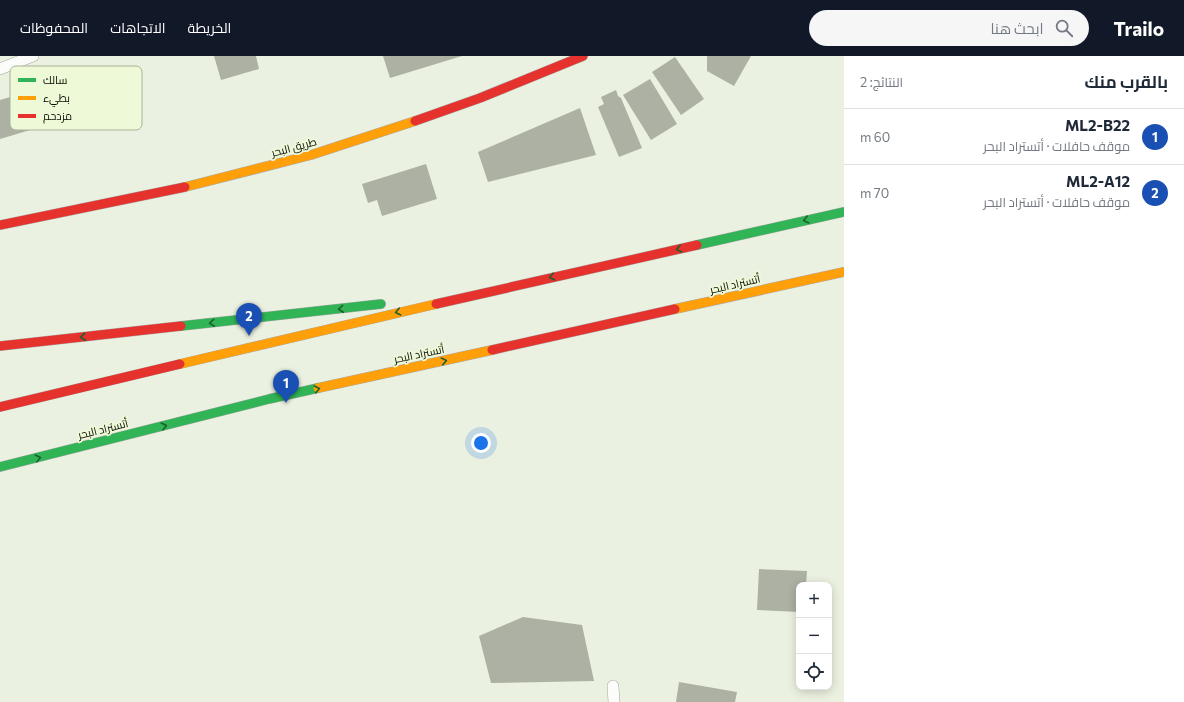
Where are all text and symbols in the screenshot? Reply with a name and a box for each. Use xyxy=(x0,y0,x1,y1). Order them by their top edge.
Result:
search box xyxy=(809,10,1089,46)
icon: search xyxy=(1053,17,1075,39)
text: Trailo xyxy=(1113,17,1164,40)
text: المحفوظات xyxy=(20,19,88,36)
text: الاتجاهات xyxy=(110,19,166,36)
text: الخريطة xyxy=(188,19,231,36)
text: ابحث هنا xyxy=(990,19,1043,37)
legend xyxy=(10,66,142,130)
text: بالقرب منك xyxy=(1085,71,1168,92)
text: سالك xyxy=(43,73,67,86)
text: النتائج: 2 xyxy=(860,74,903,90)
text: بطيء xyxy=(43,91,70,107)
text: مزدحم xyxy=(43,109,72,124)
text: ML2-B22 xyxy=(1065,116,1130,134)
text: 60 m xyxy=(860,129,890,145)
text: 1 xyxy=(1152,129,1158,145)
street label: طريق البحر xyxy=(269,134,318,160)
text: موقف حافلات · أتستراد البحر xyxy=(983,138,1130,154)
text: ML2-A12 xyxy=(1066,172,1130,190)
text: 70 m xyxy=(860,185,889,201)
text: 2 xyxy=(1151,185,1159,201)
text: موقف حافلات · أتستراد البحر xyxy=(983,194,1130,210)
one-way arrow xyxy=(803,216,809,224)
one-way arrow xyxy=(676,244,682,252)
street label: أتستراد البحر xyxy=(707,271,762,297)
one-way arrow xyxy=(549,272,555,280)
pin: 2 xyxy=(236,303,262,336)
one-way arrow xyxy=(338,304,344,313)
one-way arrow xyxy=(395,308,401,316)
one-way arrow xyxy=(209,318,215,327)
one-way arrow xyxy=(80,333,86,342)
street label: أتستراد البحر xyxy=(391,342,446,366)
one-way arrow xyxy=(441,357,448,365)
pin: 1 xyxy=(273,370,299,403)
one-way arrow xyxy=(314,385,321,393)
street label: أتستراد البحر xyxy=(75,416,130,442)
one-way arrow xyxy=(160,422,167,431)
your location xyxy=(471,433,491,453)
one-way arrow xyxy=(35,454,41,462)
map controls xyxy=(796,582,832,690)
button: + xyxy=(796,582,832,618)
button: − xyxy=(796,618,832,654)
button: locate xyxy=(796,654,832,690)

